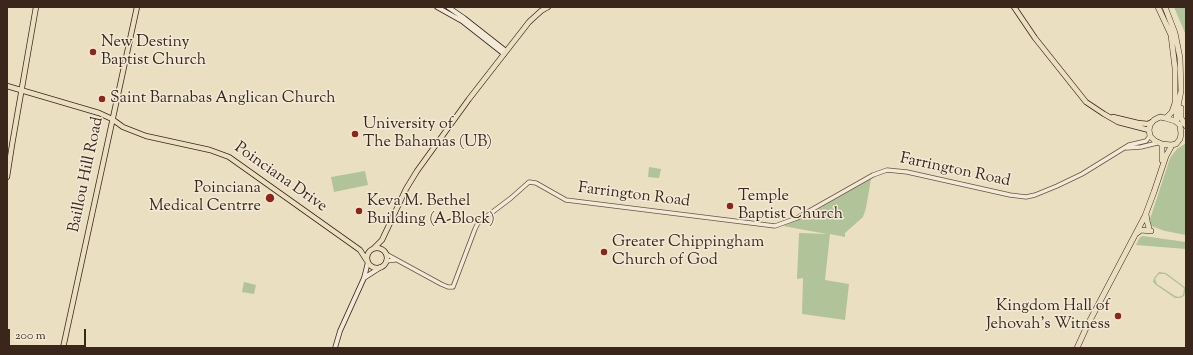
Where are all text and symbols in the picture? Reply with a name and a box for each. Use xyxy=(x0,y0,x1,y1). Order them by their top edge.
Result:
place label: New Destiny Baptist Church xyxy=(101,33,206,71)
marker: New Destiny Baptist Church xyxy=(88,47,98,57)
place label: Saint Barnabas Anglican Church xyxy=(110,89,336,109)
marker: Saint Barnabas Anglican Church xyxy=(97,94,107,104)
street label: Baillou Hill Road xyxy=(65,115,109,235)
place label: University of The Bahamas (UB) xyxy=(363,115,492,153)
marker: University of The Bahamas (UB) xyxy=(350,129,360,139)
street label: Poinciana Drive xyxy=(230,139,330,217)
street label: Farrington Road xyxy=(898,150,1012,192)
place label: Poinciana Medical Centrre xyxy=(149,179,261,217)
street label: Farrington Road xyxy=(577,180,691,212)
place label: Temple Baptist Church xyxy=(738,187,843,225)
marker: Poinciana Medical Centrre xyxy=(264,192,276,204)
place label: Keva M. Bethel Building (A-Block) xyxy=(367,192,495,230)
marker: Temple Baptist Church xyxy=(725,201,735,211)
marker: Keva M. Bethel Building (A-Block) xyxy=(354,206,364,216)
place label: Greater Chippingham Church of God xyxy=(612,233,764,271)
marker: Greater Chippingham Church of God xyxy=(599,247,609,257)
place label: Kingdom Hall of Jehovah’s Witness xyxy=(986,297,1110,335)
marker: Kingdom Hall of Jehovah’s Witness xyxy=(1113,311,1123,321)
scale bar xyxy=(10,321,88,347)
text: 200 m xyxy=(15,327,46,345)

